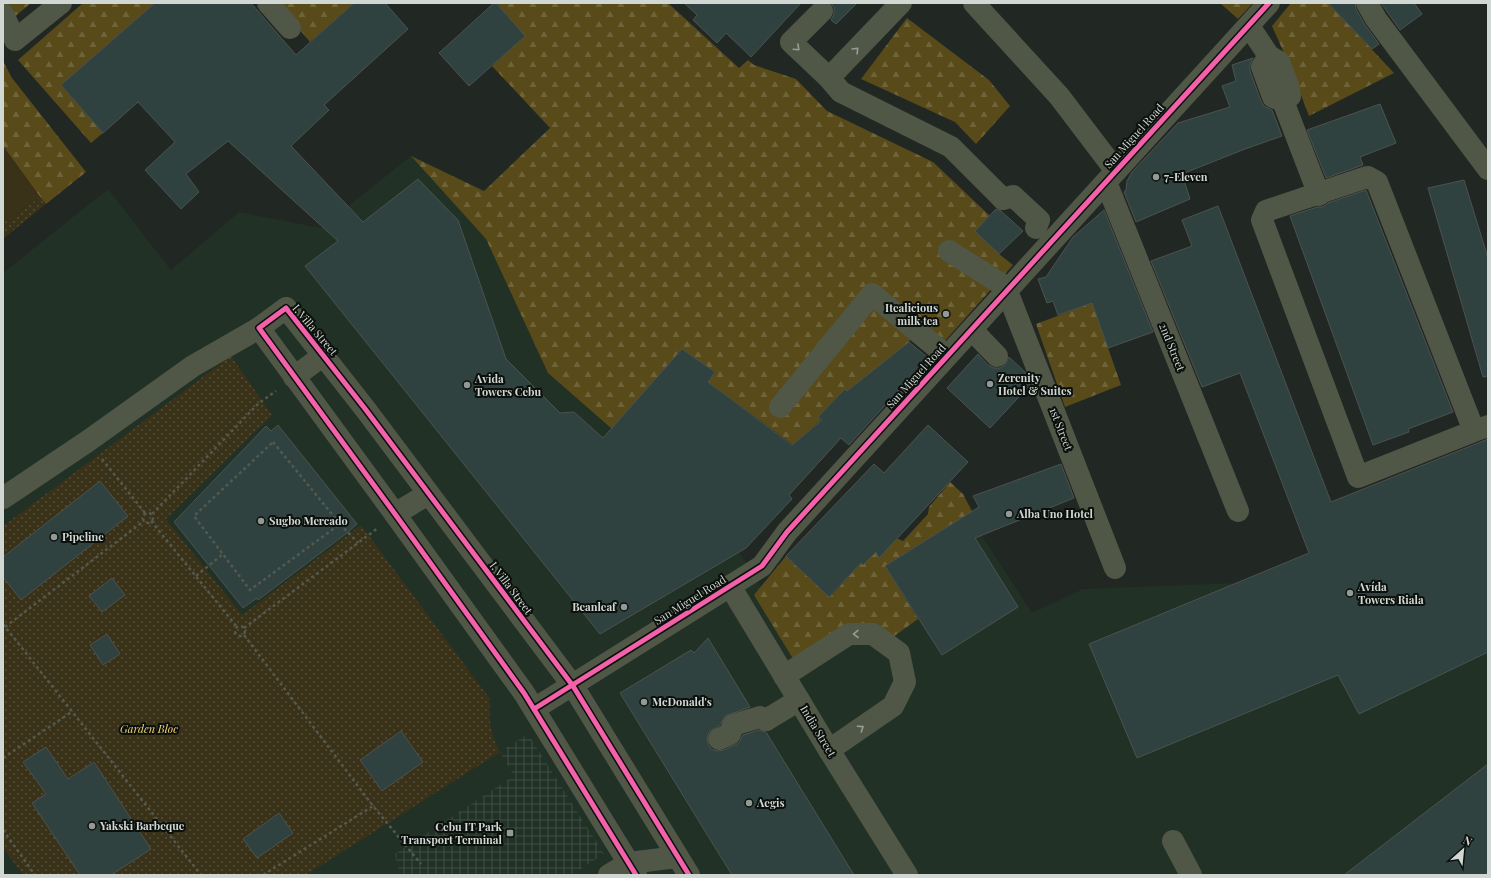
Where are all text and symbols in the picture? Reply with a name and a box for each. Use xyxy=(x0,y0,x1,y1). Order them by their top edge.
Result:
one-way arrow xyxy=(792,44,800,51)
one-way arrow xyxy=(851,47,859,55)
street label: San Miguel Road xyxy=(1101,100,1167,171)
place label: 7-Eleven xyxy=(1164,169,1208,184)
marker: 7-Eleven xyxy=(1151,172,1161,182)
place label: Itealicious milk tea xyxy=(885,300,938,328)
street label: I. Villa Street xyxy=(290,301,341,359)
marker: Itealicious milk tea xyxy=(941,309,951,319)
street label: 2nd Street xyxy=(1156,321,1189,373)
street label: San Miguel Road xyxy=(883,340,949,411)
place label: Zerenity Hotel & Suites xyxy=(998,370,1072,398)
place label: Avida Towers Cebu xyxy=(474,371,541,399)
marker: Zerenity Hotel & Suites xyxy=(985,379,995,389)
marker: Avida Towers Cebu xyxy=(462,380,472,390)
street label: 1st Street xyxy=(1046,405,1077,453)
place label: Alba Uno Hotel xyxy=(1016,506,1094,521)
marker: Alba Uno Hotel xyxy=(1004,509,1014,519)
place label: Sugbo Mercado xyxy=(269,513,348,528)
marker: Sugbo Mercado xyxy=(256,516,266,526)
place label: Pipeline xyxy=(62,529,104,544)
marker: Pipeline xyxy=(49,532,59,542)
street label: I. Villa Street xyxy=(487,558,536,617)
street label: San Miguel Road xyxy=(651,571,729,628)
place label: Avída Towers Riala xyxy=(1357,579,1424,607)
marker: Avída Towers Riala xyxy=(1345,588,1355,598)
place label: Beanleaf xyxy=(572,599,617,614)
marker: Beanleaf xyxy=(619,602,629,612)
one-way arrow xyxy=(853,630,859,638)
place label: McDonald's xyxy=(652,694,712,709)
marker: McDonald's xyxy=(639,697,649,707)
street label: India Street xyxy=(797,702,840,759)
park label: Garden Bloc xyxy=(120,721,178,736)
one-way arrow xyxy=(857,725,864,733)
place label: Aegis xyxy=(756,795,785,810)
marker: Aegis xyxy=(744,798,754,808)
place label: Yakski Barbeque xyxy=(99,818,185,833)
place label: Cebu IT Park Transport Terminal xyxy=(401,819,503,847)
marker: Yakski Barbeque xyxy=(87,821,97,831)
marker: Cebu IT Park Transport Terminal xyxy=(505,828,515,838)
north arrow xyxy=(1443,830,1483,870)
text: N xyxy=(1461,832,1475,849)

